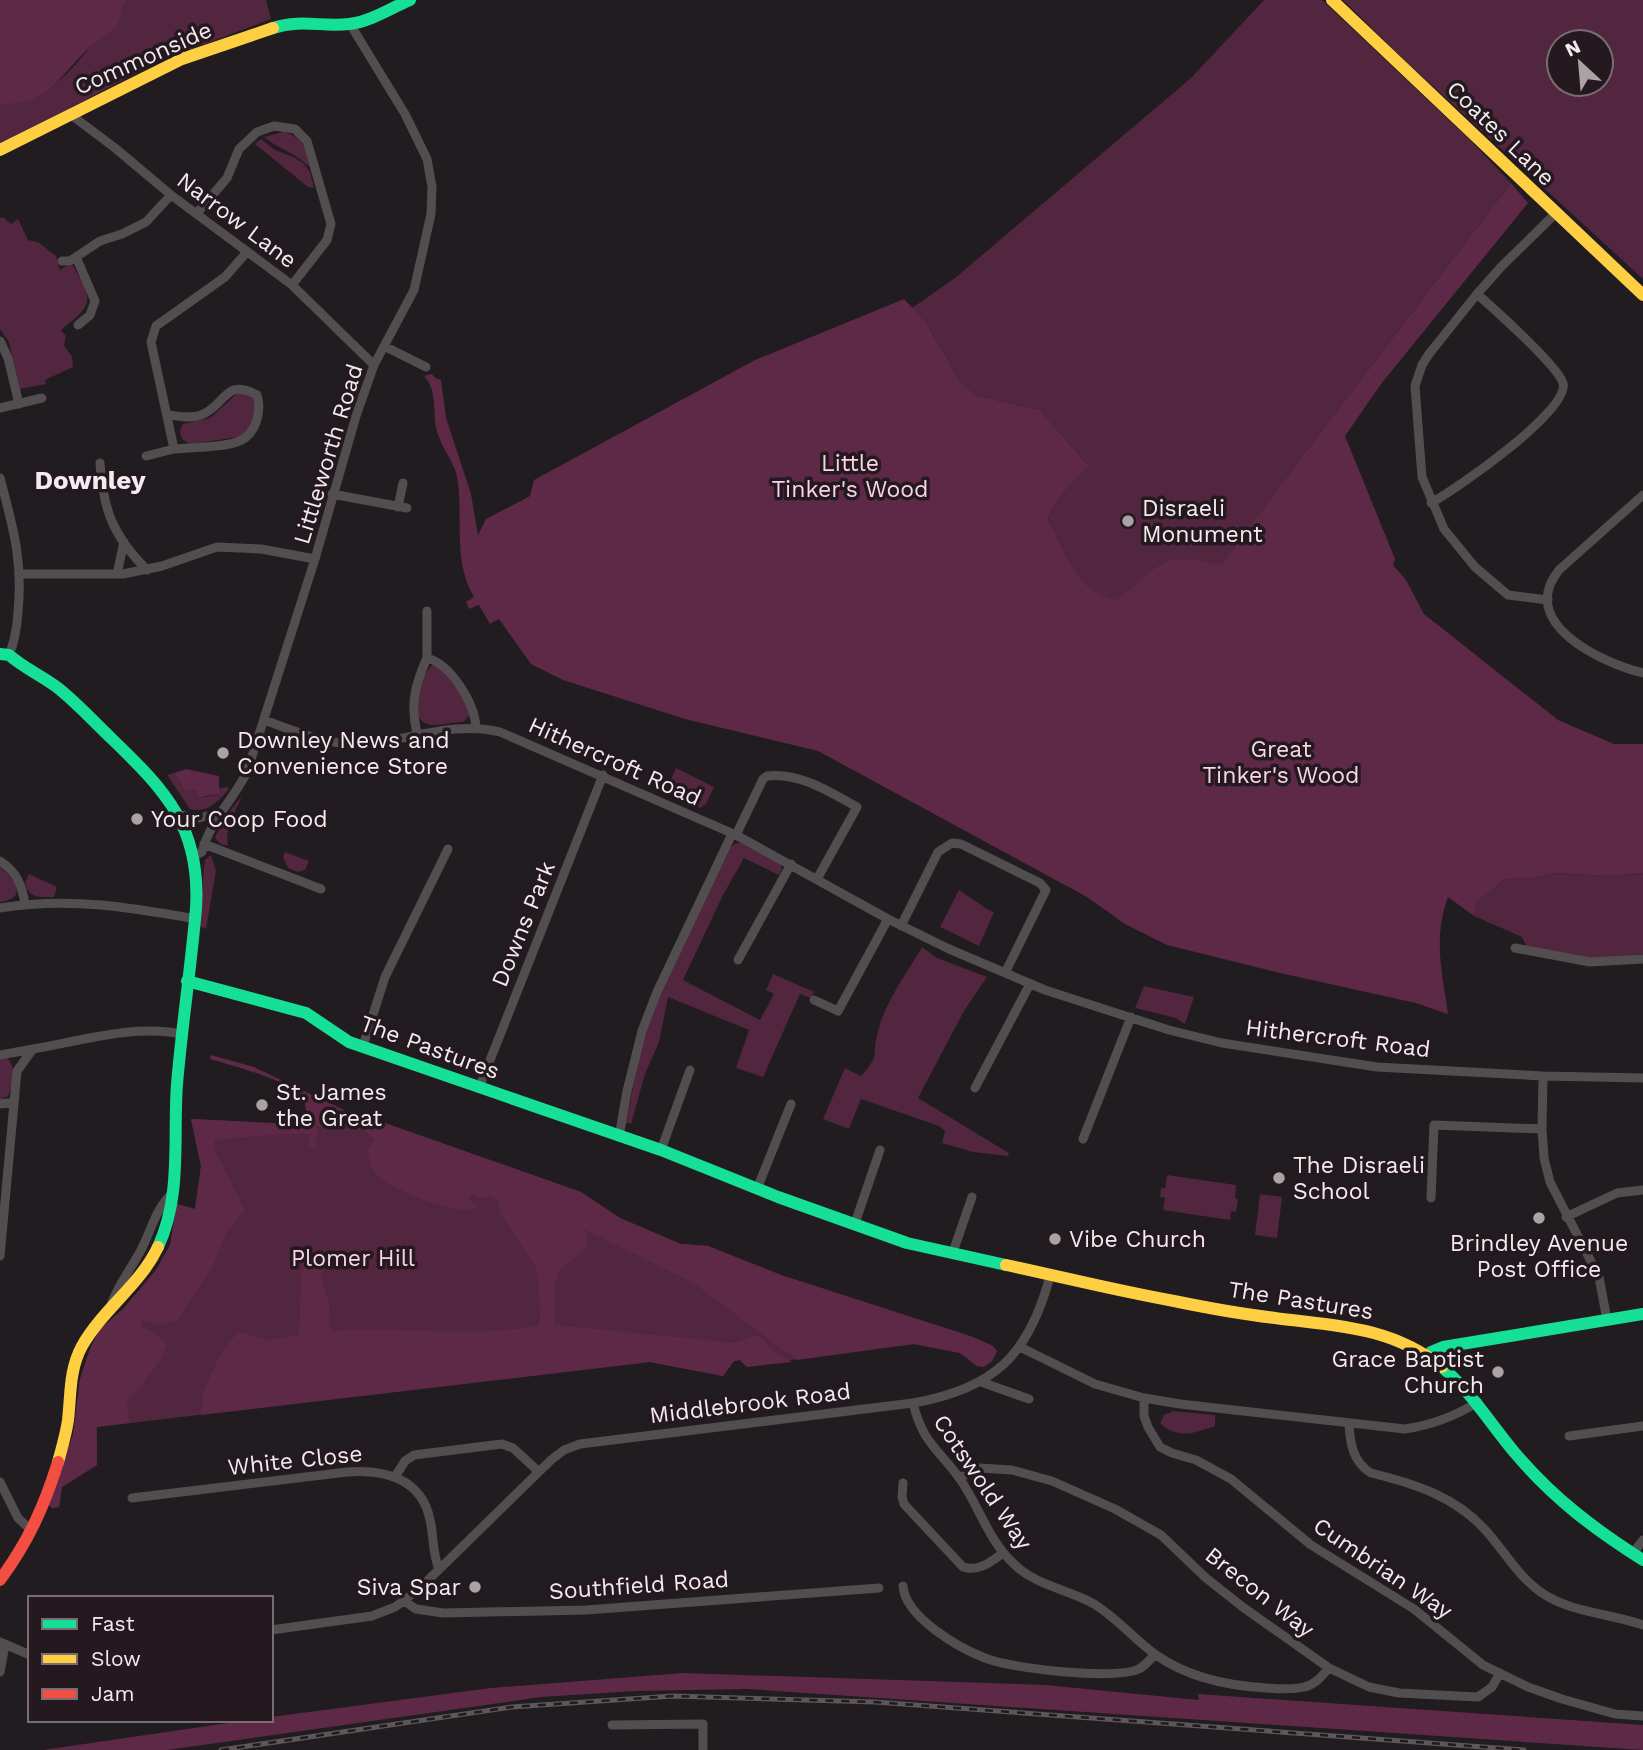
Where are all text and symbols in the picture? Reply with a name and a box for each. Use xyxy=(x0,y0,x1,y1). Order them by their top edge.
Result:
street label: Commonside xyxy=(70,16,216,101)
north arrow xyxy=(1545,28,1615,98)
text: N xyxy=(1561,35,1584,62)
street label: Coates Lane xyxy=(1441,75,1560,191)
street label: Narrow Lane xyxy=(172,167,302,274)
street label: Littleworth Road xyxy=(288,361,369,547)
park label: Little Tinker's Wood xyxy=(772,450,929,503)
district label: Downley xyxy=(34,465,146,495)
place label: Disraeli Monument xyxy=(1142,495,1263,548)
marker: Disraeli Monument xyxy=(1120,513,1136,529)
street label: Hithercroft Road xyxy=(524,711,705,812)
place label: Downley News and Convenience Store xyxy=(237,727,450,780)
park label: Great Tinker's Wood xyxy=(1203,736,1360,789)
marker: Downley News and Convenience Store xyxy=(215,745,231,761)
place label: Your Coop Food xyxy=(151,806,328,833)
marker: Your Coop Food xyxy=(129,811,145,827)
street label: Downs Park xyxy=(486,858,561,991)
street label: The Pastures xyxy=(357,1010,503,1085)
street label: Hithercroft Road xyxy=(1244,1014,1432,1063)
place label: St. James the Great xyxy=(276,1079,387,1132)
marker: St. James the Great xyxy=(254,1097,270,1113)
place label: The Disraeli School xyxy=(1293,1152,1425,1205)
marker: The Disraeli School xyxy=(1271,1170,1287,1186)
marker: Brindley Avenue Post Office xyxy=(1531,1210,1547,1226)
place label: Vibe Church xyxy=(1069,1226,1206,1253)
place label: Brindley Avenue Post Office xyxy=(1450,1230,1628,1283)
marker: Vibe Church xyxy=(1047,1231,1063,1247)
park label: Plomer Hill xyxy=(291,1245,415,1272)
street label: The Pastures xyxy=(1227,1276,1375,1325)
place label: Grace Baptist Church xyxy=(1332,1346,1484,1399)
marker: Grace Baptist Church xyxy=(1490,1364,1506,1380)
street label: Middlebrook Road xyxy=(648,1378,852,1429)
street label: Cotswold Way xyxy=(927,1410,1038,1555)
street label: White Close xyxy=(226,1440,364,1481)
street label: Cumbrian Way xyxy=(1308,1512,1457,1625)
street label: Brecon Way xyxy=(1200,1541,1320,1643)
street label: Southfield Road xyxy=(548,1566,730,1605)
place label: Siva Spar xyxy=(357,1574,461,1601)
marker: Siva Spar xyxy=(467,1579,483,1595)
legend xyxy=(28,1596,273,1722)
text: Fast xyxy=(91,1611,135,1636)
text: Slow xyxy=(91,1646,141,1671)
text: Jam xyxy=(91,1681,134,1706)

